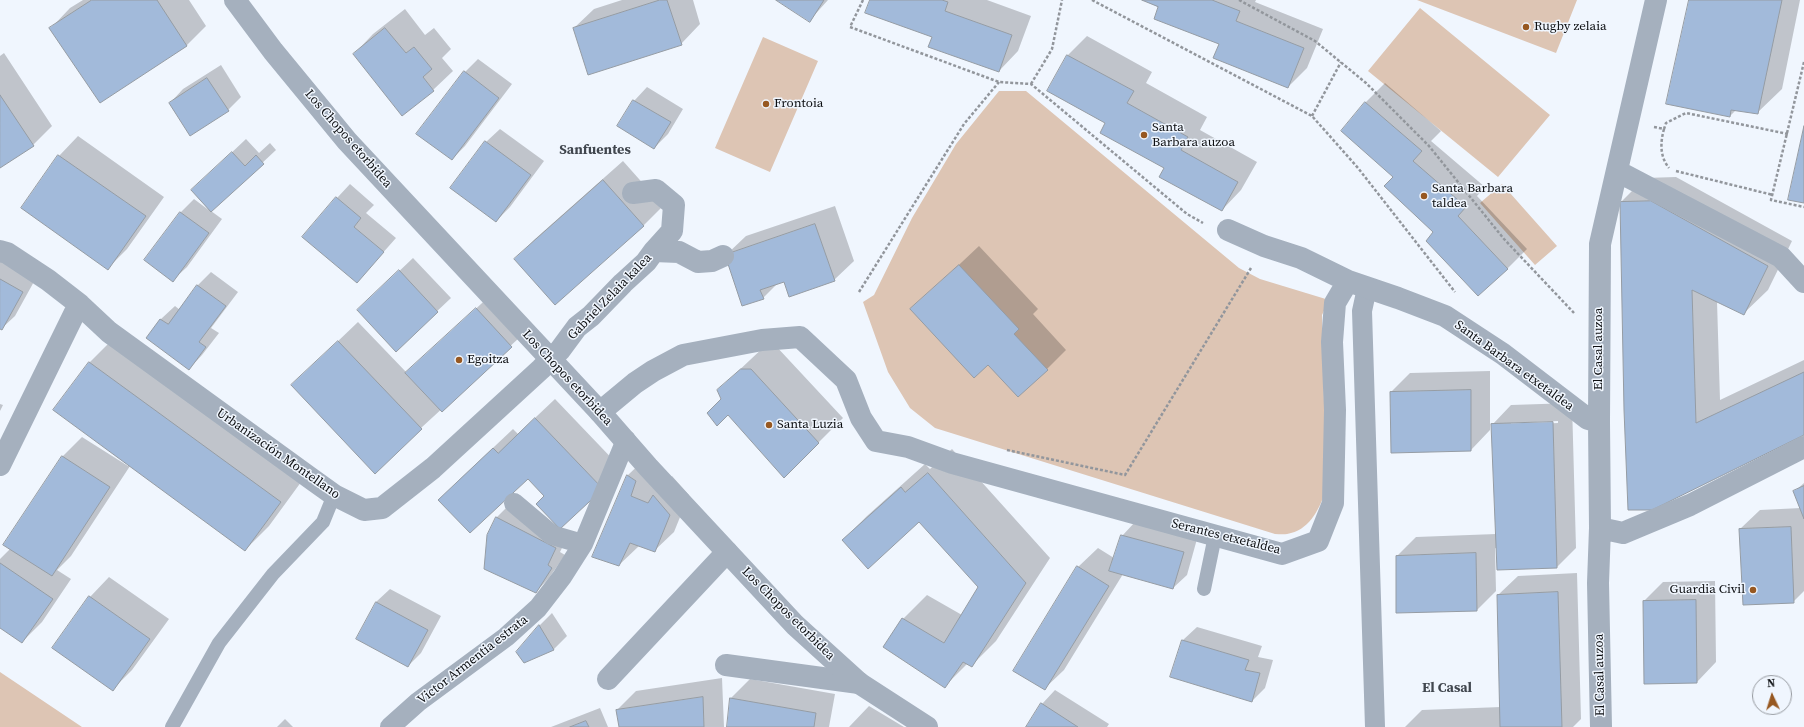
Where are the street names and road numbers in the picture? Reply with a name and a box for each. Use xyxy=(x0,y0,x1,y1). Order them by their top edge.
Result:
street label: Los Chopos etorbidea xyxy=(301,87,395,191)
street label: Gabriel Zelaia kalea xyxy=(565,251,655,343)
street label: El Casal auzoa xyxy=(1591,308,1607,390)
street label: Santa Barbara etxetaldea xyxy=(1451,318,1577,414)
street label: Los Chopos etorbidea xyxy=(519,327,615,429)
street label: Urbanización Montellano xyxy=(213,405,343,503)
street label: Serantes etxetaldea xyxy=(1170,516,1282,558)
street label: Los Chopos etorbidea xyxy=(738,564,838,664)
street label: Victor Armentia estrata xyxy=(415,612,531,708)
street label: El Casal auzoa xyxy=(1591,634,1609,716)

